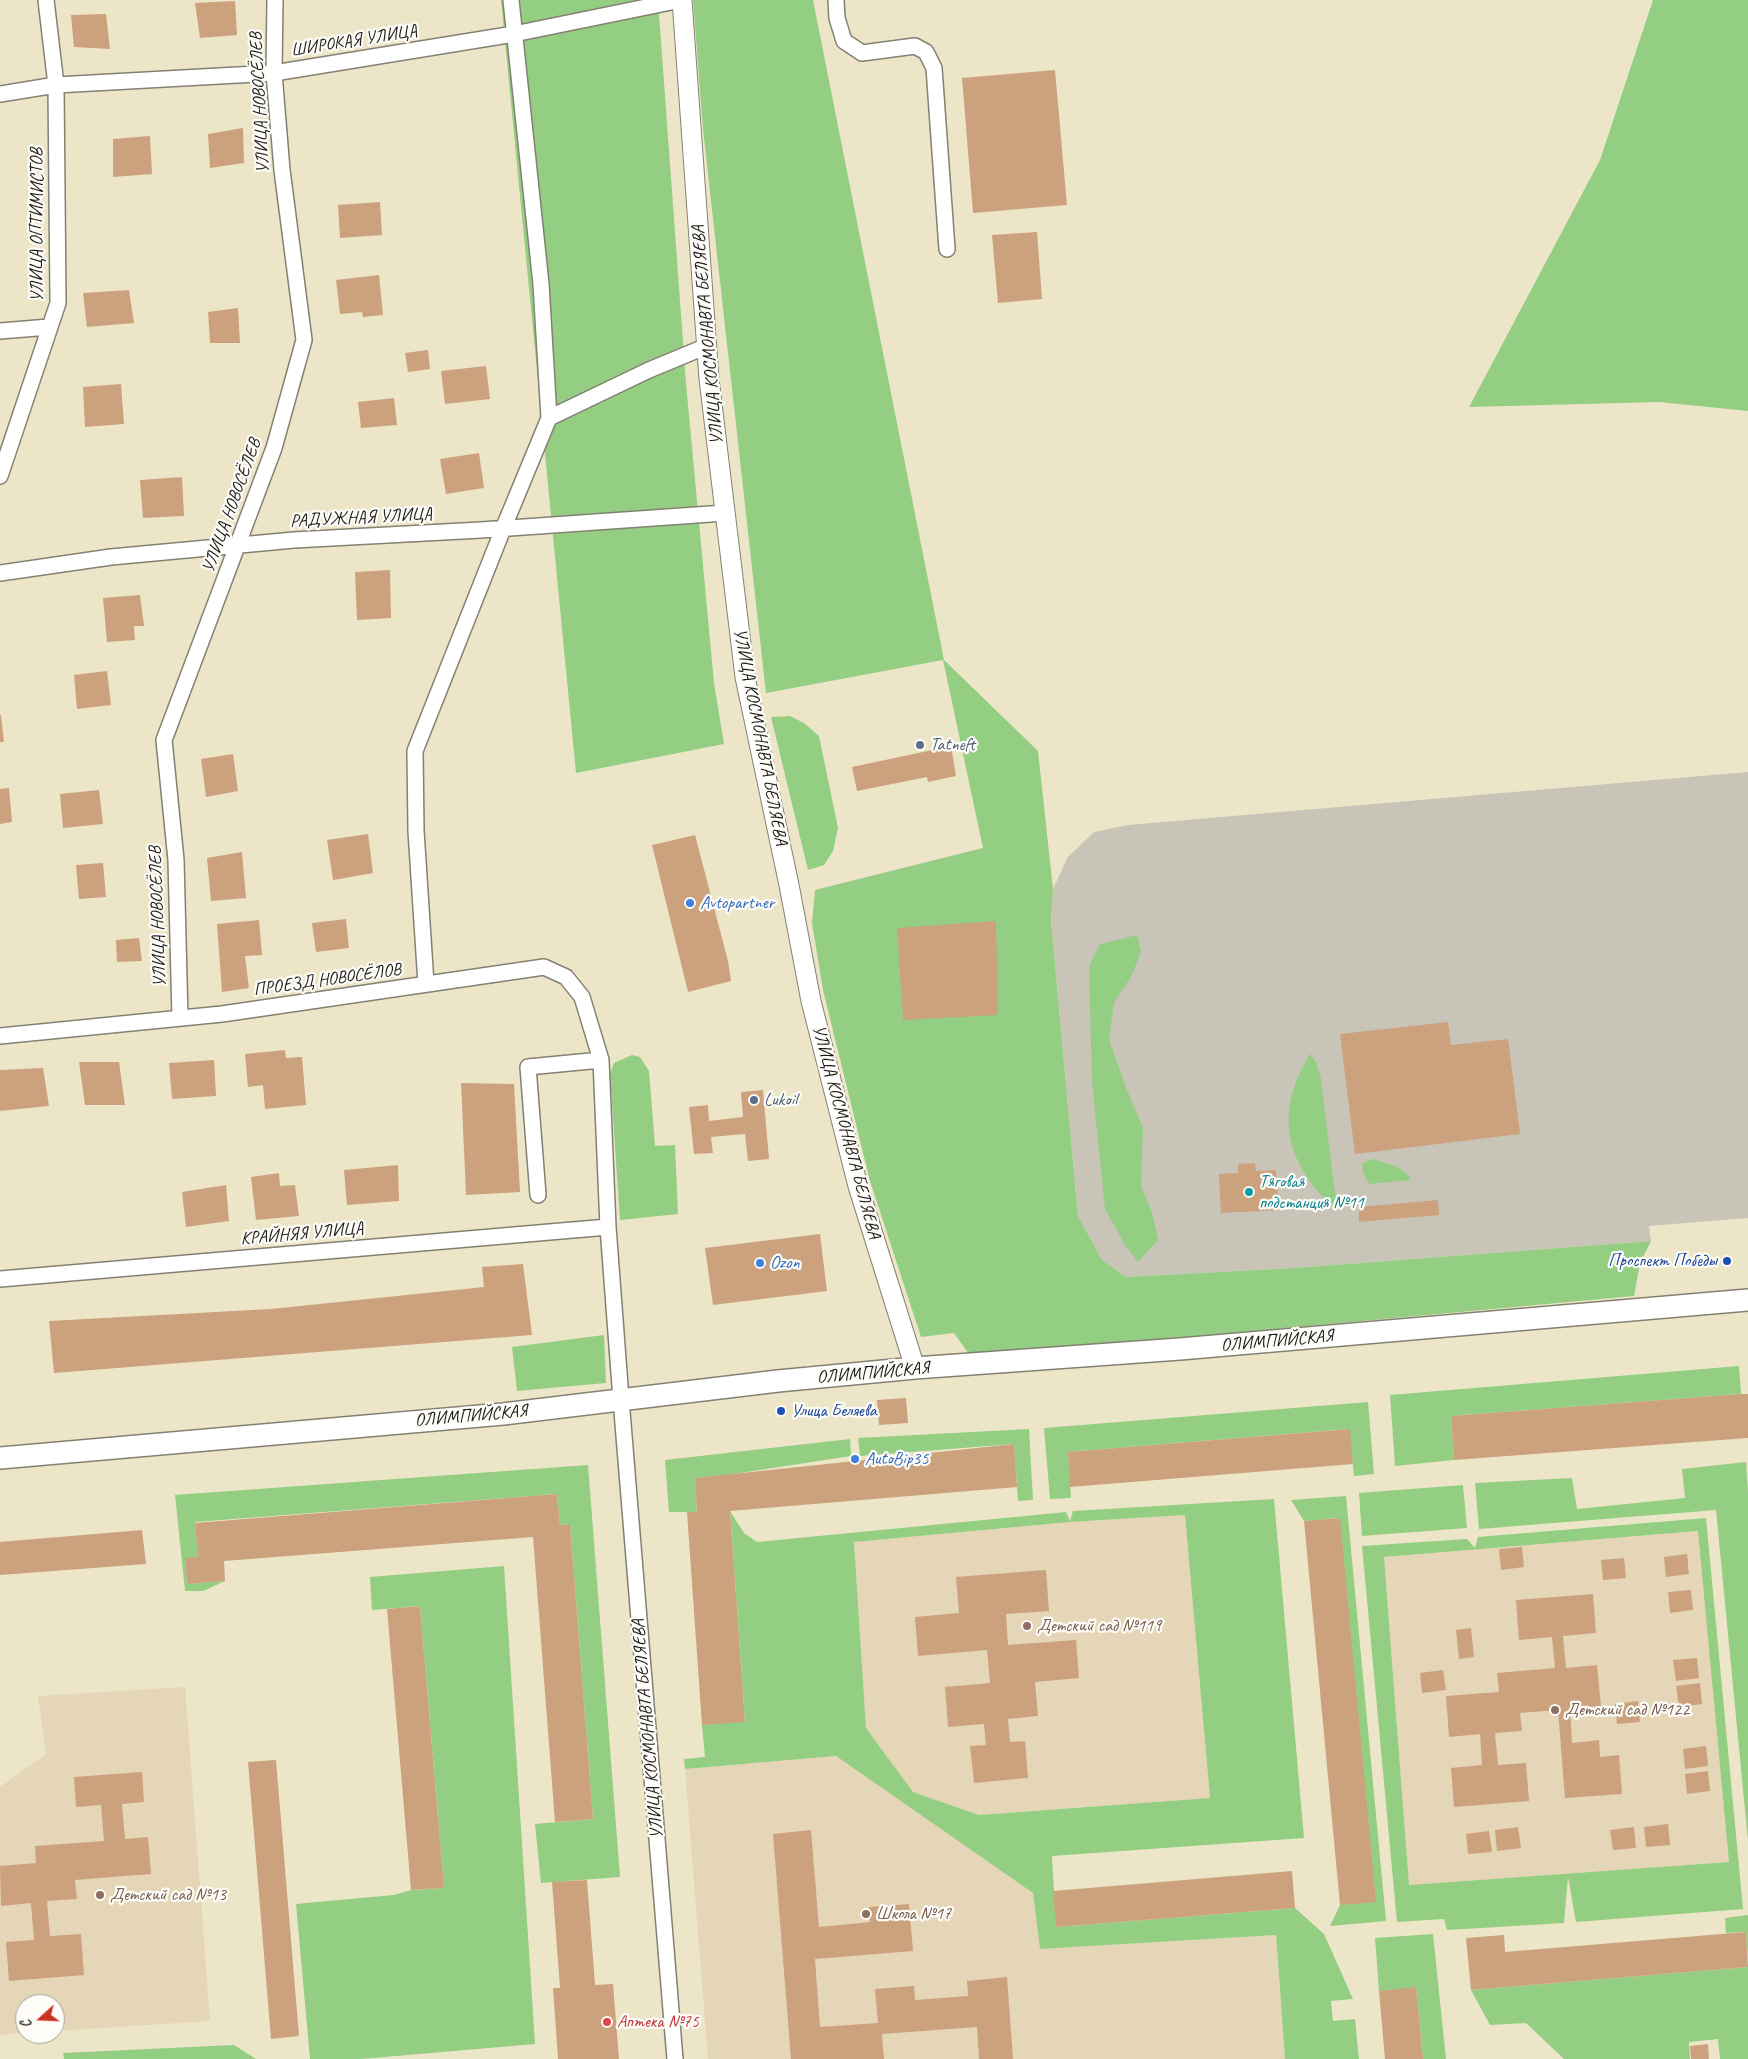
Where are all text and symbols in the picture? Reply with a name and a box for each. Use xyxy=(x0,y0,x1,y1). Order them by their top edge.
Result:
street label: ШИРОКАЯ УЛИЦА xyxy=(289,20,419,62)
street label: УЛИЦА НОВОСЁЛЕВ xyxy=(246,32,274,174)
street label: УЛИЦА ОПТИМИСТОВ xyxy=(26,148,48,302)
street label: УЛИЦА КОСМОНАВТА БЕЛЯЕВА xyxy=(688,224,728,446)
street label: УЛИЦА НОВОСЁЛЕВ xyxy=(198,436,266,576)
street label: РАДУЖНАЯ УЛИЦА xyxy=(289,503,433,533)
street label: УЛИЦА КОСМОНАВТА БЕЛЯЕВА xyxy=(728,627,792,847)
place label: Tatneft xyxy=(930,734,975,756)
marker: Tatneft xyxy=(914,739,926,751)
street label: УЛИЦА НОВОСЁЛЕВ xyxy=(145,846,171,988)
place label: Avtopartner xyxy=(700,892,774,914)
marker: Avtopartner xyxy=(684,897,696,909)
street label: ПРОЕЗД НОВОСЁЛОВ xyxy=(252,959,402,1001)
street label: УЛИЦА КОСМОНАВТА БЕЛЯЕВА xyxy=(807,1023,885,1241)
place label: Lukoil xyxy=(764,1089,797,1111)
marker: Lukoil xyxy=(748,1094,760,1106)
place label: Тяговая подстанция №11 xyxy=(1259,1171,1364,1214)
marker: Тяговая подстанция №11 xyxy=(1243,1186,1255,1198)
street label: КРАЙНЯЯ УЛИЦА xyxy=(240,1218,364,1250)
place label: Проспект Победы xyxy=(1608,1250,1717,1272)
place label: Ozon xyxy=(770,1252,800,1274)
marker: Проспект Победы xyxy=(1721,1255,1733,1267)
marker: Ozon xyxy=(754,1257,766,1269)
street label: ОЛИМПИЙСКАЯ xyxy=(1220,1325,1334,1357)
street label: ОЛИМПИЙСКАЯ xyxy=(816,1357,930,1389)
street label: ОЛИМПИЙСКАЯ xyxy=(414,1400,528,1432)
place label: Улица Беляева xyxy=(791,1400,877,1422)
marker: Улица Беляева xyxy=(775,1405,787,1417)
place label: AutoBip35 xyxy=(865,1448,929,1470)
marker: AutoBip35 xyxy=(849,1453,861,1465)
place label: Детский сад №119 xyxy=(1037,1615,1161,1637)
street label: УЛИЦА КОСМОНАВТА БЕЛЯЕВА xyxy=(628,1618,668,1840)
marker: Детский сад №119 xyxy=(1021,1620,1033,1632)
place label: Детский сад №122 xyxy=(1565,1699,1689,1721)
marker: Детский сад №122 xyxy=(1549,1704,1561,1716)
place label: Детский сад №13 xyxy=(110,1884,226,1906)
marker: Детский сад №13 xyxy=(94,1889,106,1901)
place label: Школа №17 xyxy=(876,1903,951,1925)
marker: Школа №17 xyxy=(860,1908,872,1920)
north arrow xyxy=(15,1994,65,2044)
place label: Аптека №75 xyxy=(617,2011,699,2033)
marker: Аптека №75 xyxy=(601,2016,613,2028)
text: С xyxy=(17,2018,36,2030)

